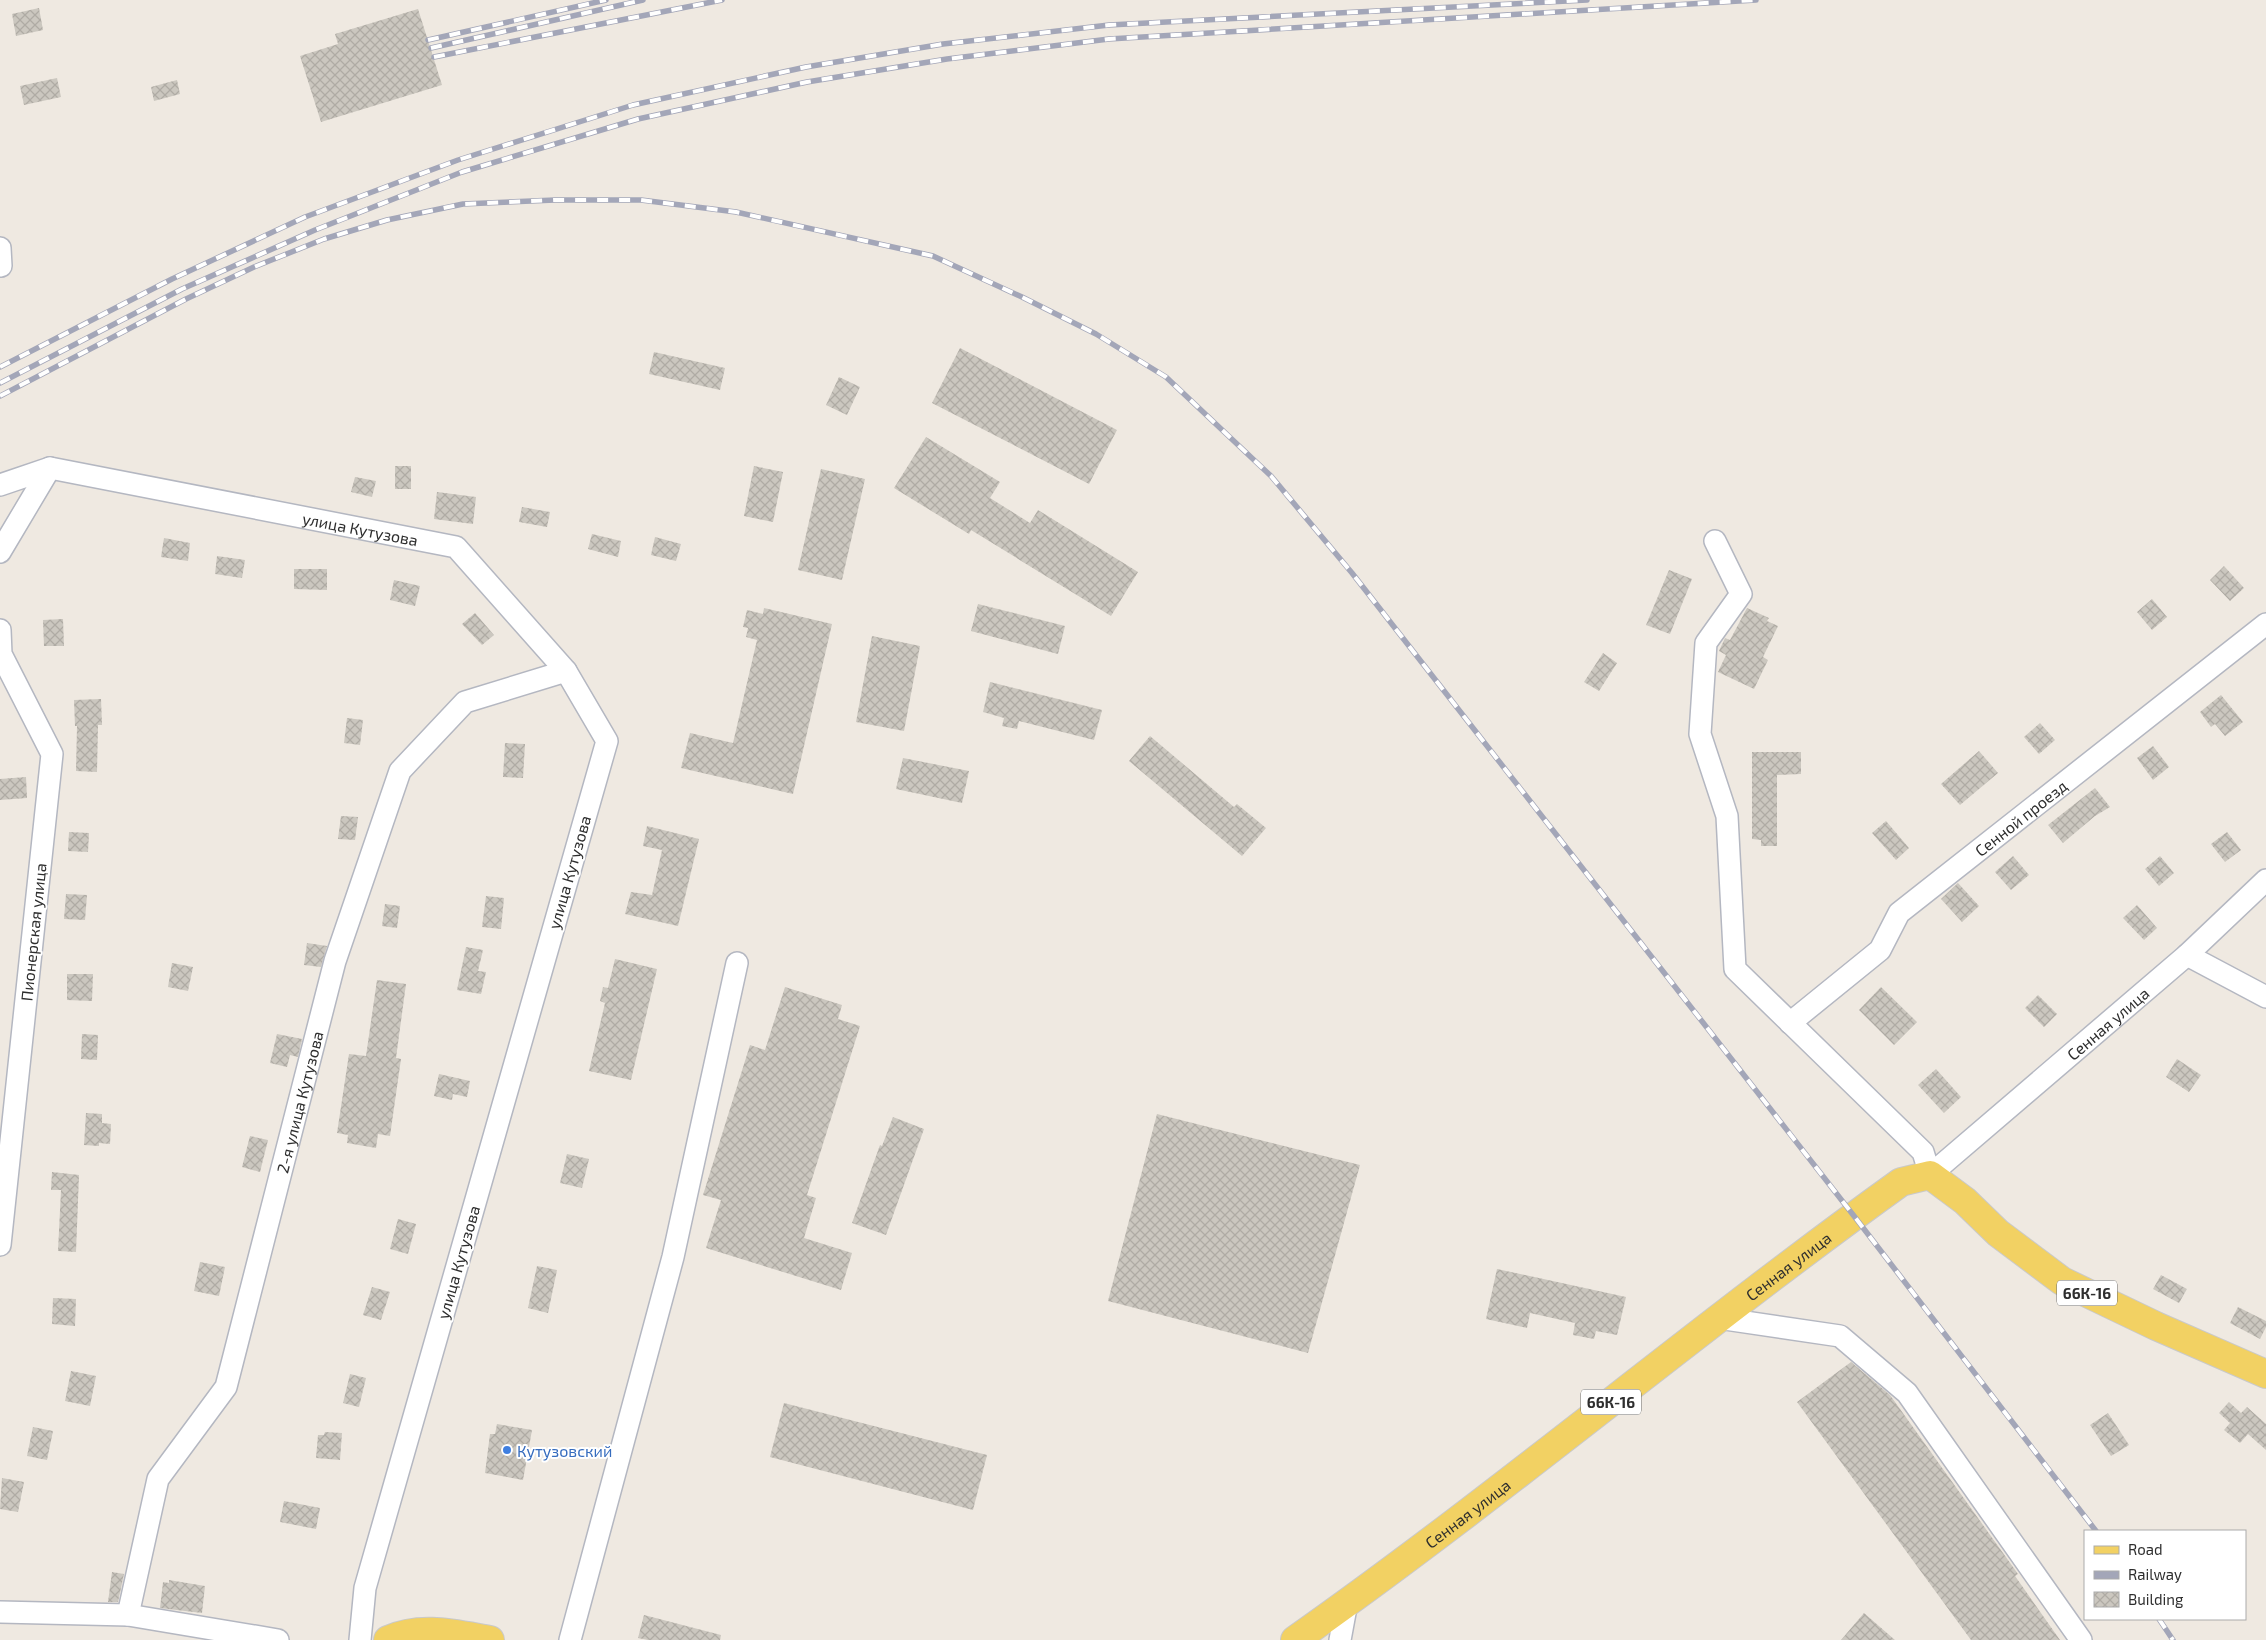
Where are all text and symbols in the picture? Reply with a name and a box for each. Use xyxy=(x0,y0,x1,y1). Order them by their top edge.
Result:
street label: улица Кутузова xyxy=(301,508,420,549)
street label: Сенной проезд xyxy=(1971,775,2070,860)
street label: улица Кутузова xyxy=(544,813,595,931)
street label: Пионерская улица xyxy=(16,862,51,1002)
street label: Сенная улица xyxy=(2062,983,2152,1064)
street label: 2-я улица Кутузова xyxy=(272,1029,326,1175)
street label: улица Кутузова xyxy=(433,1203,484,1321)
street label: Сенная улица xyxy=(1741,1227,1834,1304)
road number: 66К-16 xyxy=(2057,1280,2117,1306)
road number: 66К-16 xyxy=(1581,1390,1641,1414)
place label: Кутузовский xyxy=(517,1441,612,1461)
marker: Кутузовский xyxy=(501,1444,513,1456)
street label: Сенная улица xyxy=(1421,1474,1514,1551)
legend xyxy=(2084,1530,2246,1620)
text: Road xyxy=(2128,1540,2163,1558)
text: Railway xyxy=(2128,1565,2182,1583)
text: Building xyxy=(2128,1590,2184,1608)

